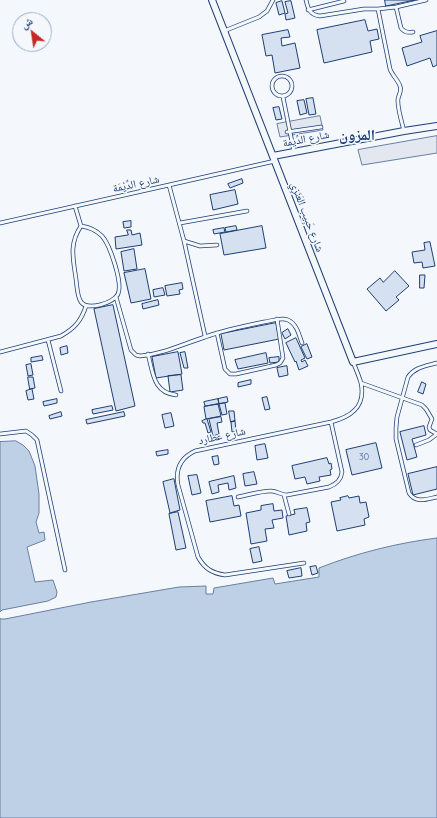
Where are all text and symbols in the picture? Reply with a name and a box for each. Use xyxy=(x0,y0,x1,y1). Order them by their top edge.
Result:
north arrow xyxy=(12,12,52,52)
text: ش xyxy=(18,13,35,31)
district label: المزون xyxy=(339,126,375,144)
street label: شارع الدِّيمة xyxy=(281,128,331,150)
street label: شارع الدِّيْمَة xyxy=(111,173,161,195)
street label: شارع حَبِيب العَنَزِي xyxy=(288,180,326,254)
street label: شارع عطارد xyxy=(197,425,247,447)
house number: 30 xyxy=(359,452,369,462)

